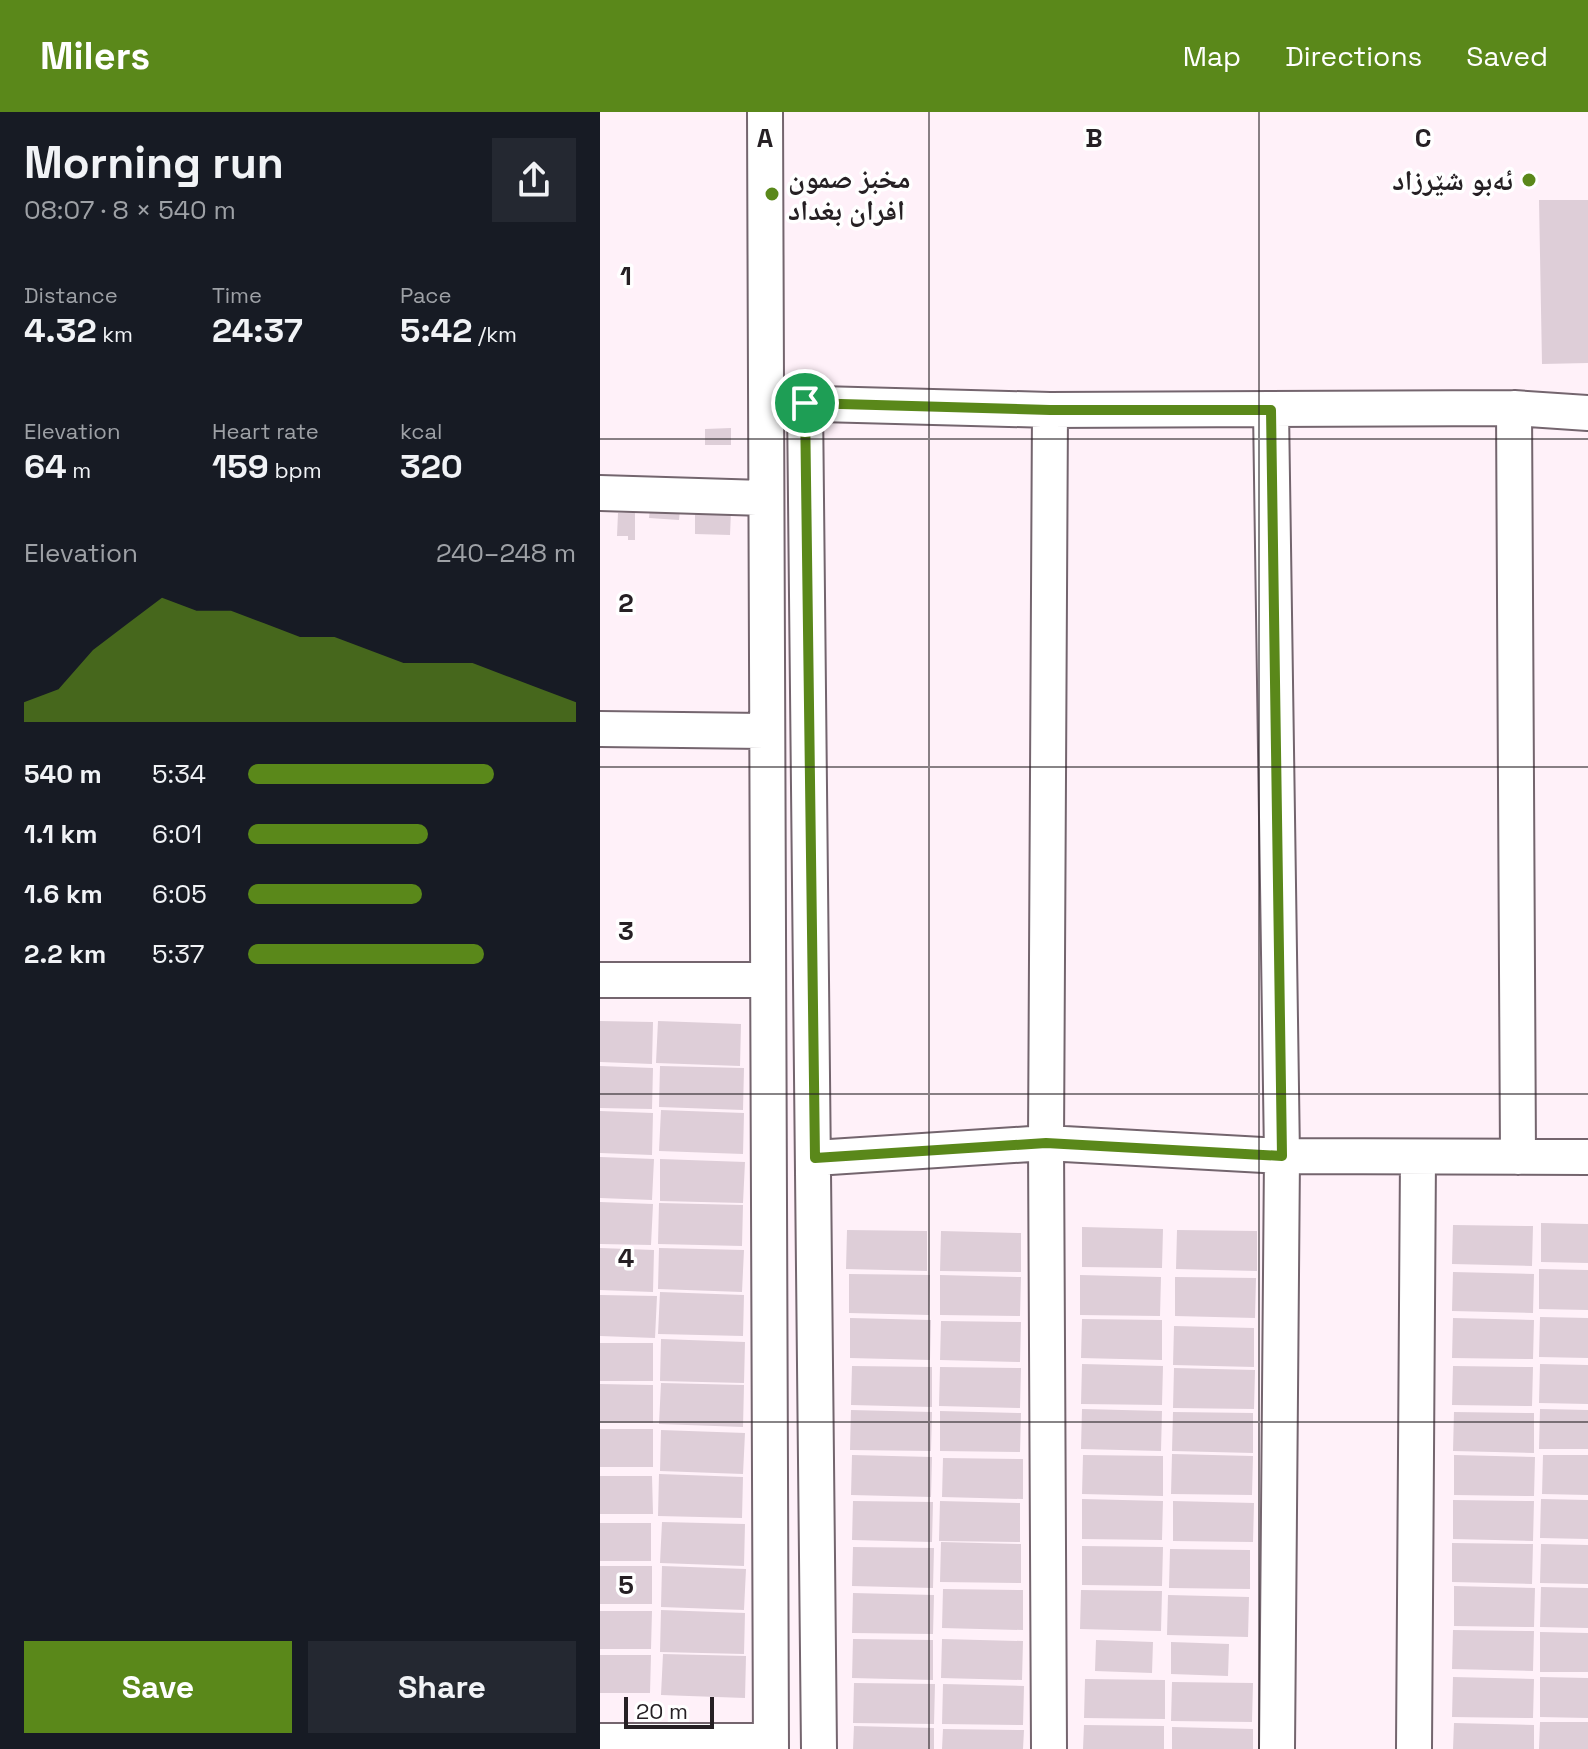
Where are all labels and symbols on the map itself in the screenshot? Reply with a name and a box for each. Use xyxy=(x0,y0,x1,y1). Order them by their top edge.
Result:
text: A xyxy=(757,121,774,155)
text: B xyxy=(1085,121,1103,155)
text: C xyxy=(1415,121,1431,155)
place label: مخبز صمون افران بغداد xyxy=(788,160,910,228)
place label: ئەبو شێرزاد xyxy=(1392,162,1513,198)
marker: ئەبو شێرزاد xyxy=(1520,171,1538,189)
marker: مخبز صمون افران بغداد xyxy=(763,185,781,203)
text: 1 xyxy=(620,259,632,293)
pin xyxy=(771,369,839,437)
text: 2 xyxy=(618,586,634,620)
text: 3 xyxy=(618,914,634,948)
text: 4 xyxy=(618,1241,634,1275)
text: 5 xyxy=(618,1568,634,1602)
scale bar xyxy=(624,1693,714,1729)

